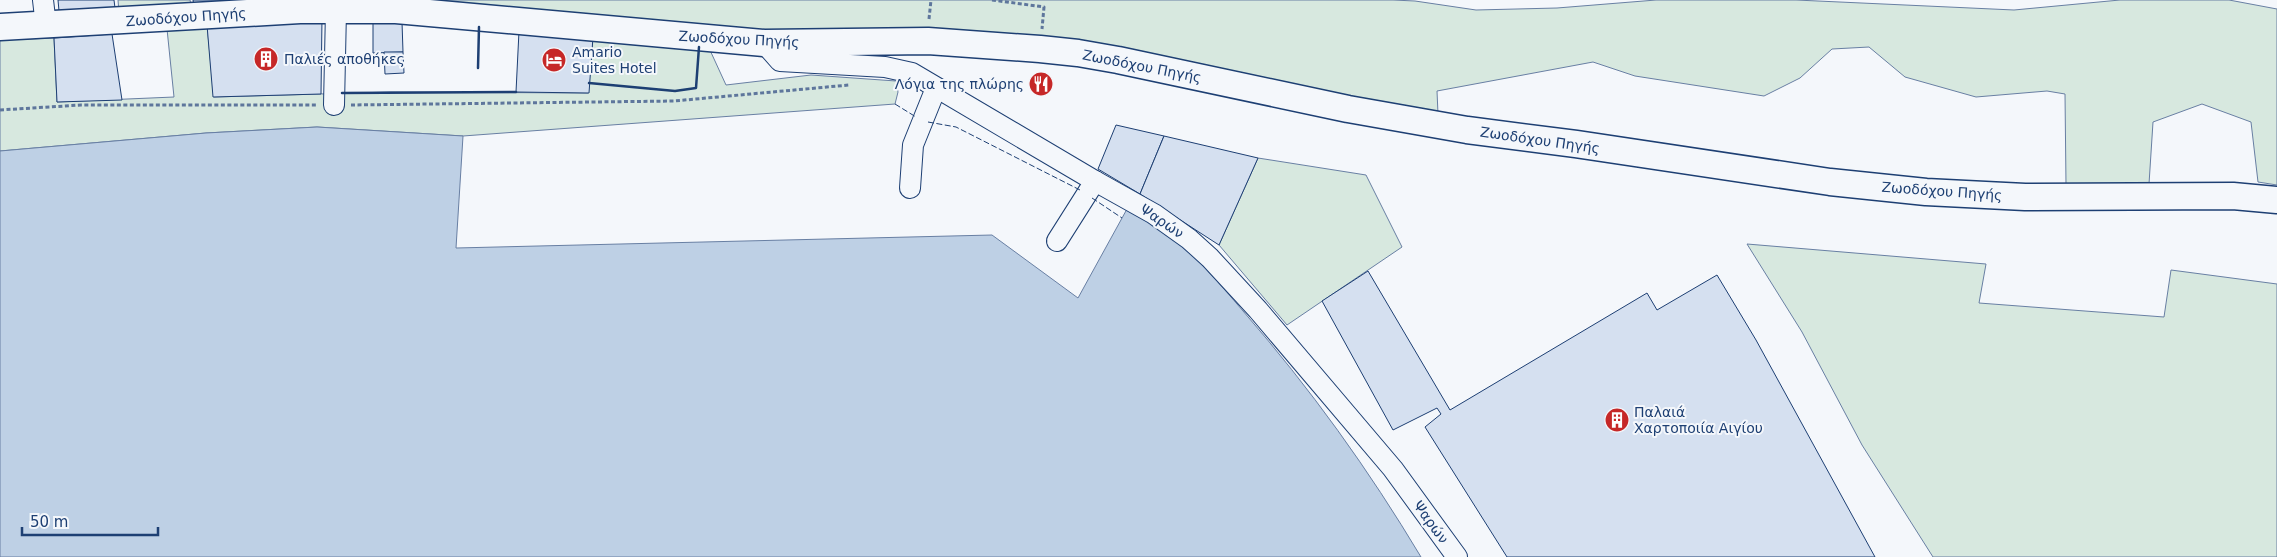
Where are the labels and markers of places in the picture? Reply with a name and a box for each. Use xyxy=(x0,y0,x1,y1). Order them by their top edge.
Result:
place label: Amario Suites Hotel xyxy=(572,44,657,76)
building icon: Παλιές αποθήκες xyxy=(253,46,279,72)
hotel icon: Amario Suites Hotel xyxy=(541,47,567,73)
place label: Παλιές αποθήκες xyxy=(284,51,405,67)
restaurant icon: Λόγια της πλώρης xyxy=(1028,71,1054,97)
place label: Λόγια της πλώρης xyxy=(895,76,1024,92)
place label: Παλαιά Χαρτοποιία Αιγίου xyxy=(1634,404,1763,436)
building icon: Παλαιά Χαρτοποιία Αιγίου xyxy=(1604,407,1630,433)

